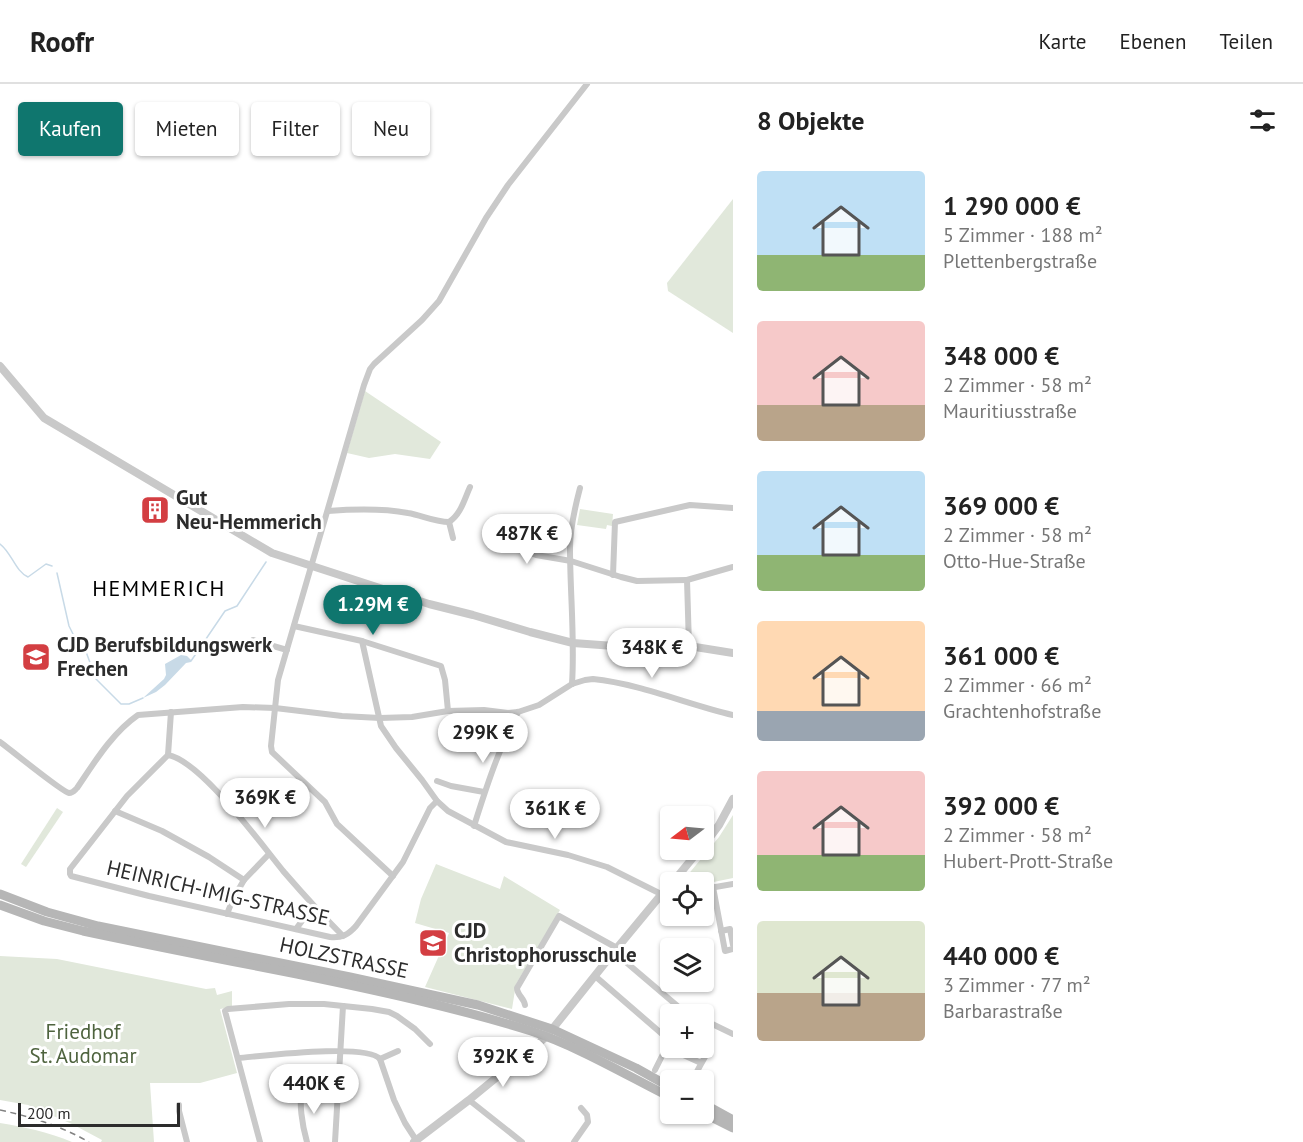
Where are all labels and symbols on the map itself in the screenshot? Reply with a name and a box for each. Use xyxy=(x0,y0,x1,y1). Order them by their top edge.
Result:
place label: Gut Neu-Hemmerich xyxy=(176,484,322,535)
building icon: Gut Neu-Hemmerich xyxy=(139,494,171,526)
pin: 487K € xyxy=(478,514,576,565)
district label: HEMMERICH xyxy=(92,574,226,602)
pin: 1.29M € xyxy=(318,585,428,636)
pin: 348K € xyxy=(603,628,701,679)
place label: CJD Berufsbildungswerk Frechen xyxy=(57,631,273,682)
school or university icon: CJD Berufsbildungswerk Frechen xyxy=(20,641,52,673)
pin: 299K € xyxy=(434,713,532,764)
pin: 369K € xyxy=(216,778,314,829)
pin: 361K € xyxy=(506,789,604,840)
north arrow xyxy=(660,806,714,860)
street label: HEINRICH-IMIG-STRASSE xyxy=(104,854,332,931)
place label: CJD Christophorusschule xyxy=(454,917,637,968)
school or university icon: CJD Christophorusschule xyxy=(417,927,449,959)
street label: HOLZSTRASSE xyxy=(277,931,411,984)
park label: Friedhof St. Audomar xyxy=(29,1018,137,1069)
pin: 392K € xyxy=(454,1037,552,1088)
pin: 440K € xyxy=(265,1064,363,1115)
scale bar xyxy=(18,1100,180,1128)

